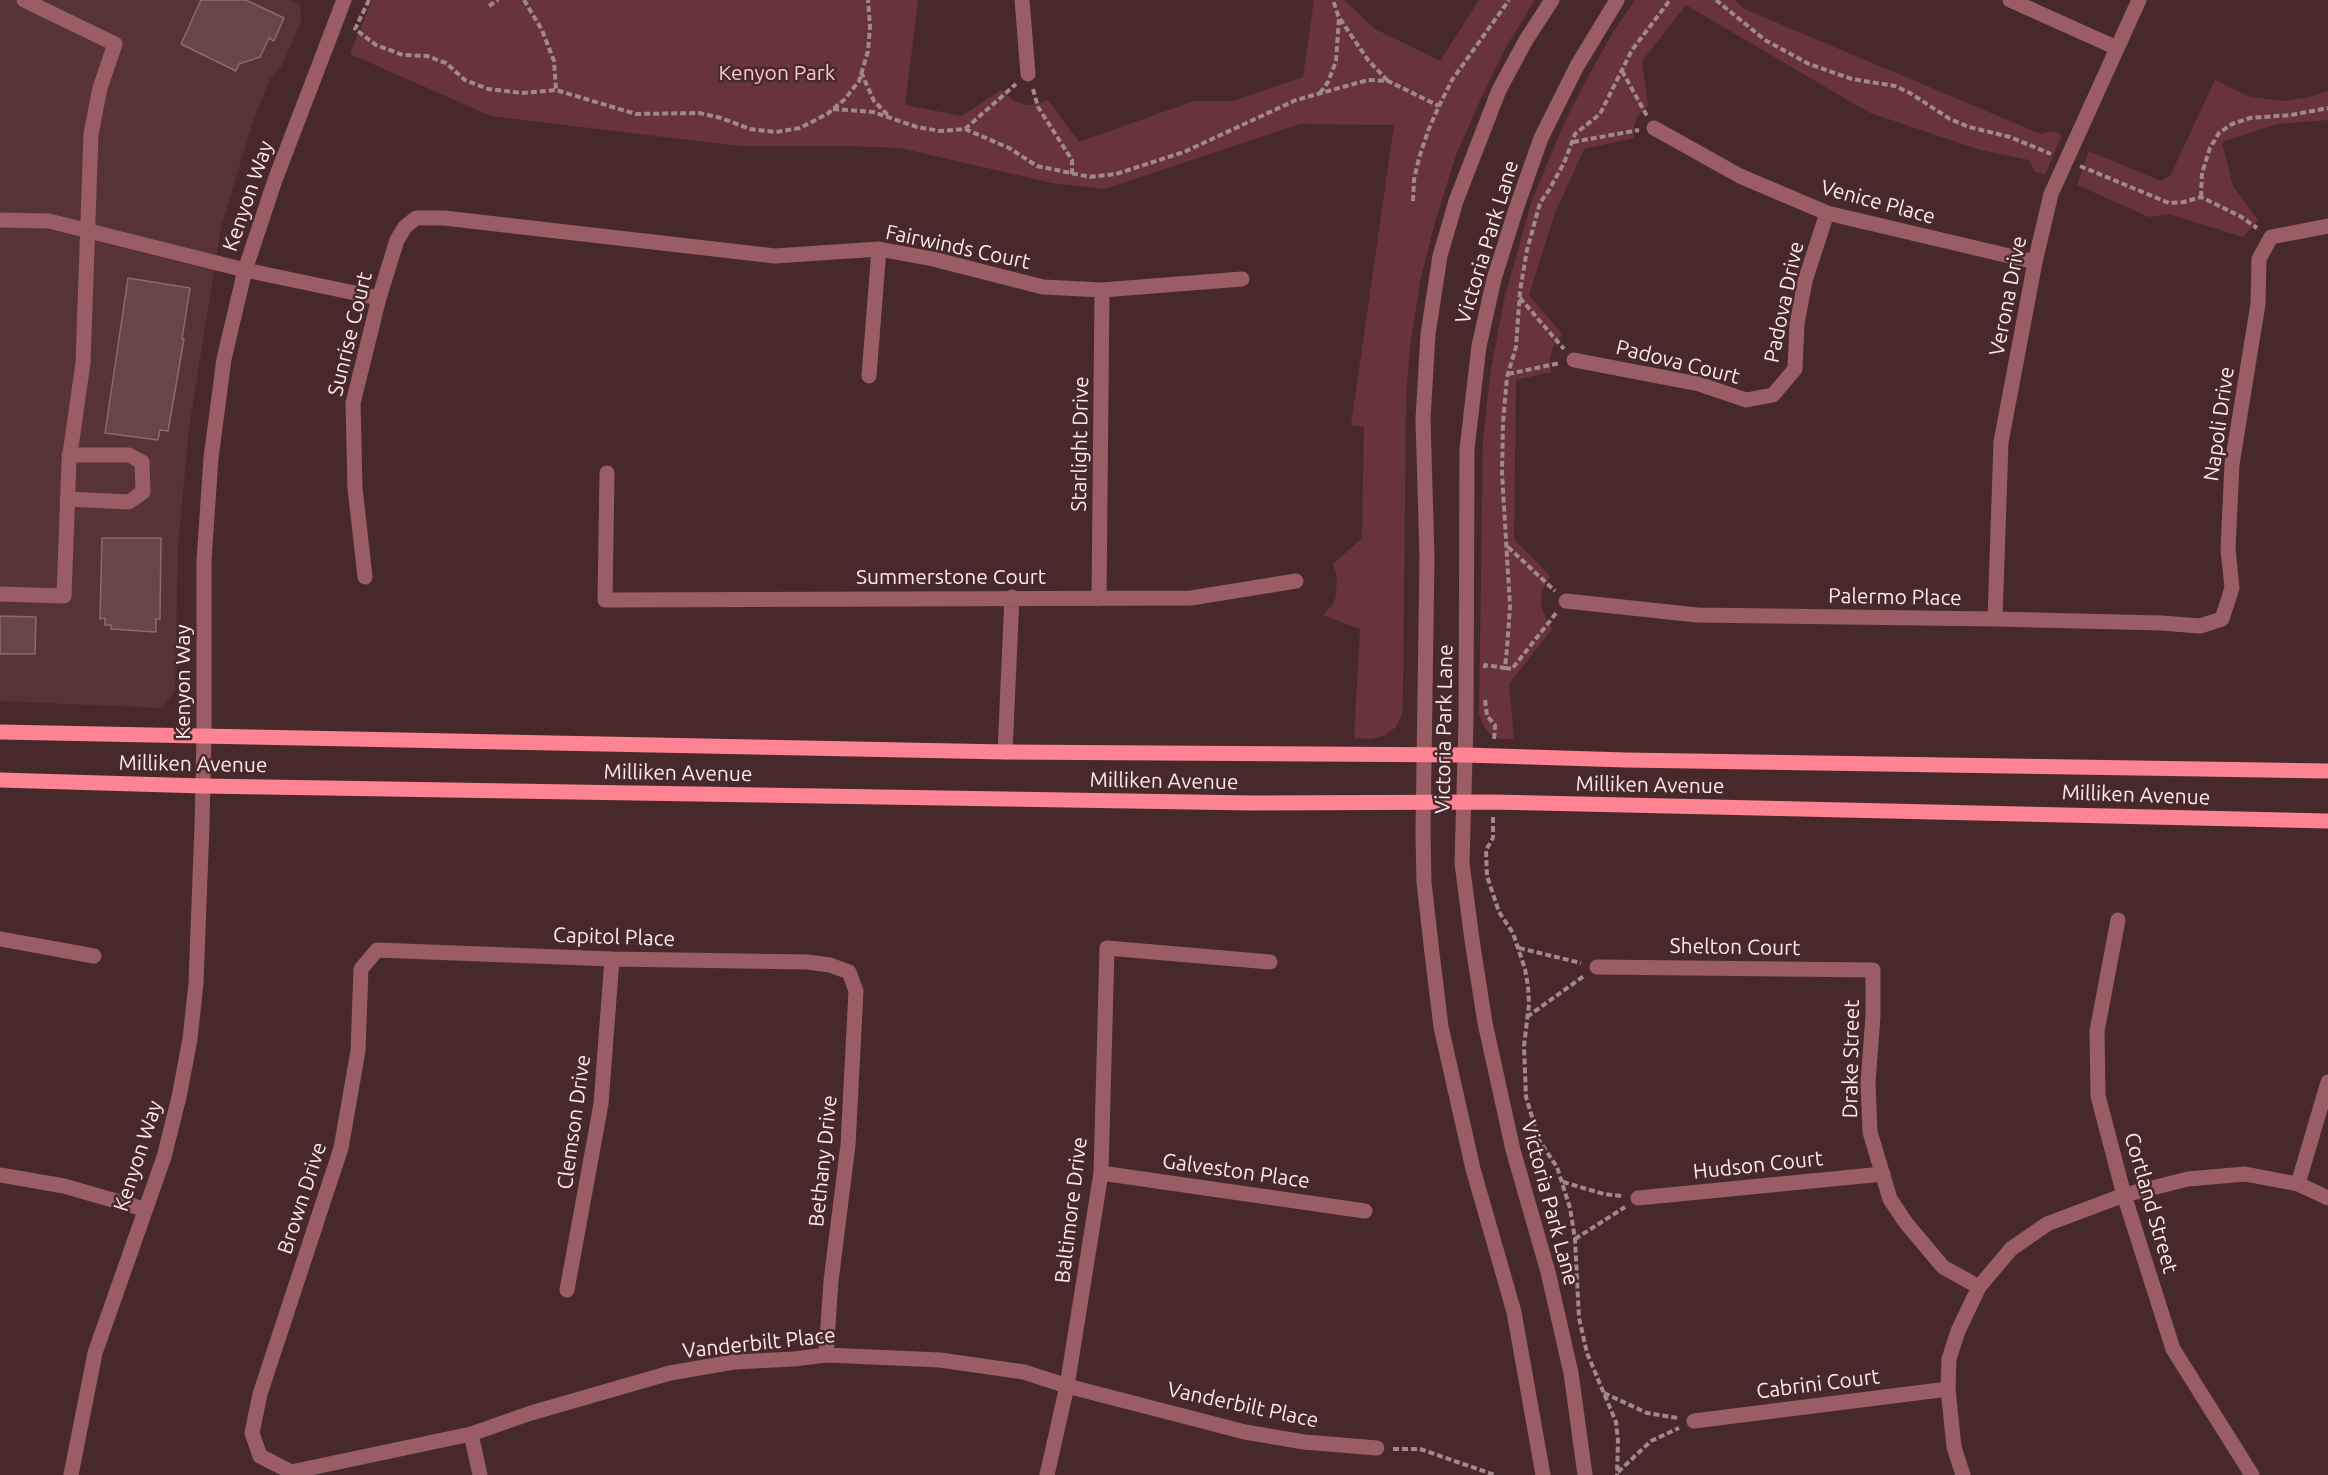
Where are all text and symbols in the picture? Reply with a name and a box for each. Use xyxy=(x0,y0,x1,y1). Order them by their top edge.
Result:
park label: Kenyon Park xyxy=(719,60,835,86)
street label: Kenyon Way xyxy=(217,138,279,254)
street label: Victoria Park Lane xyxy=(1450,157,1524,327)
street label: Venice Place xyxy=(1818,175,1938,229)
street label: Fairwinds Court xyxy=(883,219,1033,275)
street label: Verona Drive xyxy=(1984,234,2032,358)
street label: Padova Drive xyxy=(1759,239,1809,365)
street label: Sunrise Court xyxy=(322,269,378,399)
street label: Padova Court xyxy=(1613,334,1743,390)
street label: Napoli Drive xyxy=(2198,365,2240,483)
street label: Starlight Drive xyxy=(1066,376,1094,512)
street label: Summerstone Court xyxy=(856,564,1046,590)
street label: Palermo Place xyxy=(1828,583,1962,611)
street label: Kenyon Way xyxy=(170,625,196,739)
street label: Victoria Park Lane xyxy=(1430,644,1458,814)
street label: Milliken Avenue xyxy=(118,750,268,778)
street label: Milliken Avenue xyxy=(603,759,753,787)
street label: Milliken Avenue xyxy=(1089,767,1239,795)
street label: Milliken Avenue xyxy=(1575,771,1725,799)
street label: Milliken Avenue xyxy=(2061,780,2211,810)
street label: Capitol Place xyxy=(553,922,675,952)
street label: Shelton Court xyxy=(1669,933,1801,961)
street label: Drake Street xyxy=(1837,999,1865,1119)
street label: Clemson Drive xyxy=(552,1053,596,1191)
street label: Bethany Drive xyxy=(804,1094,842,1228)
street label: Kenyon Way xyxy=(108,1097,168,1215)
street label: Victoria Park Lane xyxy=(1516,1118,1584,1288)
street label: Cortland Street xyxy=(2119,1130,2183,1276)
street label: Baltimore Drive xyxy=(1050,1135,1092,1285)
street label: Brown Drive xyxy=(272,1139,332,1257)
street label: Hudson Court xyxy=(1692,1146,1824,1184)
street label: Galveston Place xyxy=(1161,1148,1311,1194)
street label: Vanderbilt Place xyxy=(681,1322,837,1364)
street label: Cabrini Court xyxy=(1755,1364,1881,1404)
street label: Vanderbilt Place xyxy=(1165,1377,1321,1433)

